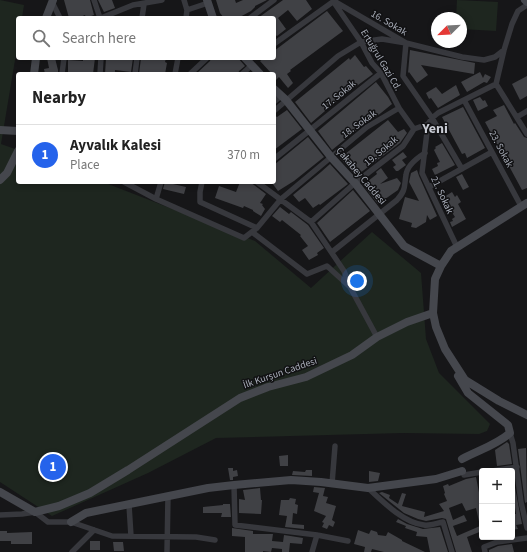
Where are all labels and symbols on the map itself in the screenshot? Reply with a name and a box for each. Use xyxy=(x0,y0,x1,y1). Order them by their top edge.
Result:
street label: 16. Sokak xyxy=(368,7,410,39)
north arrow xyxy=(431,12,467,48)
street label: Ertuğrul Gazi Cd. xyxy=(357,27,405,93)
street label: 17. Sokak xyxy=(319,77,359,113)
street label: 18. Sokak xyxy=(339,107,379,141)
district label: Yeni xyxy=(421,119,448,139)
street label: 23. Sokak xyxy=(485,128,517,170)
street label: 19. Sokak xyxy=(361,133,401,169)
street label: Çakabey Caddesi xyxy=(333,144,389,208)
street label: 21. Sokak xyxy=(427,174,457,216)
your location xyxy=(347,271,367,291)
street label: İlk Kurşun Caddesi xyxy=(241,354,319,392)
pin: 1 xyxy=(40,452,66,482)

